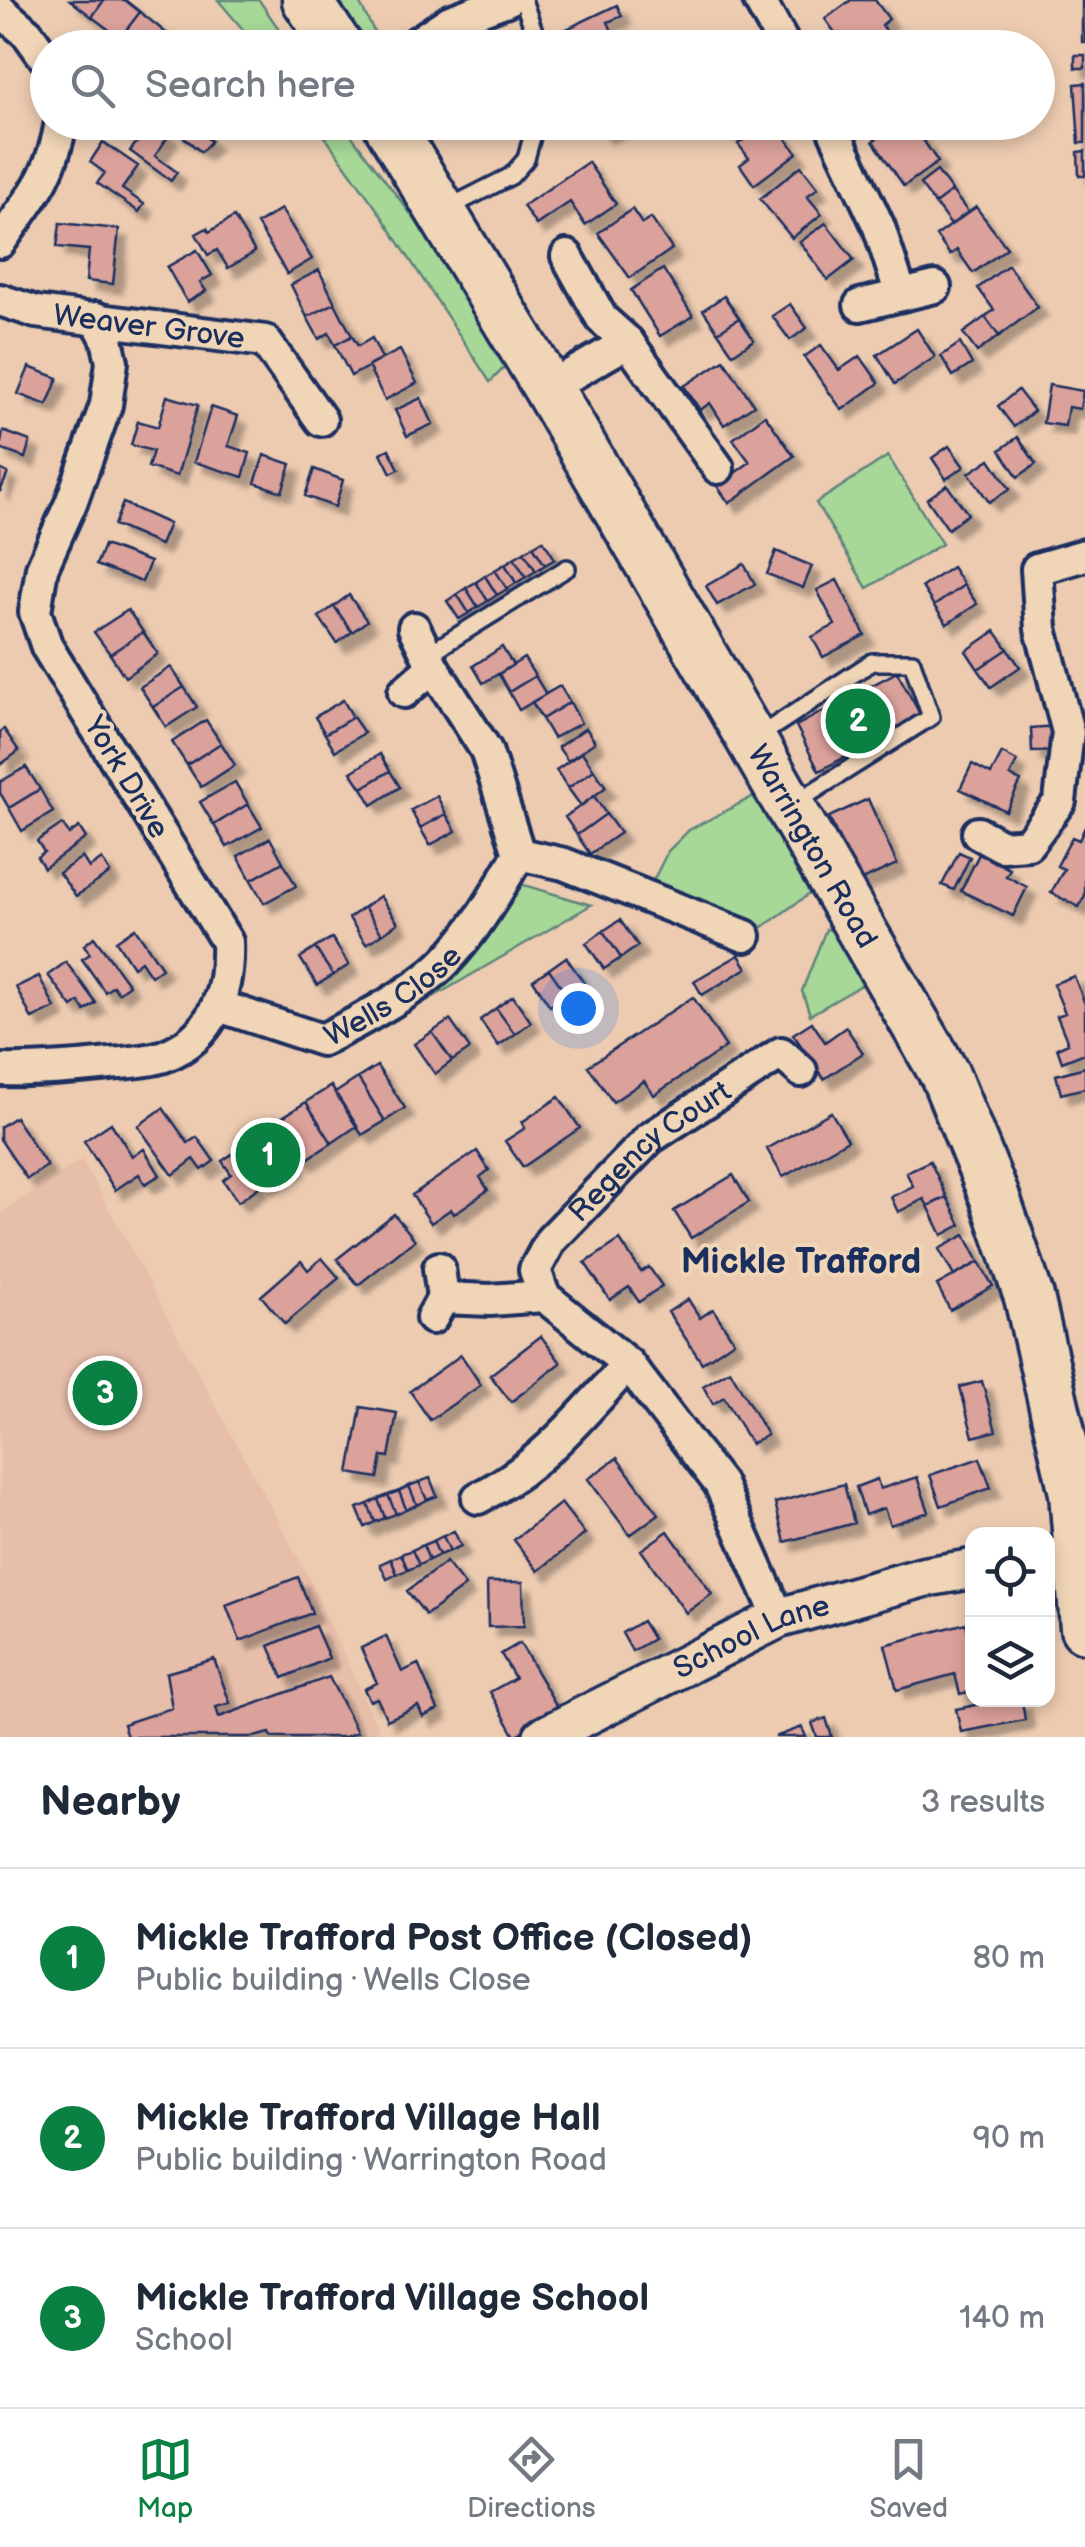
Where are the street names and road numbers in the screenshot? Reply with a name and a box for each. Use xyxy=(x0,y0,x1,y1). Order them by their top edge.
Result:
street label: Weaver Grove xyxy=(51,297,247,357)
street label: York Drive xyxy=(75,709,177,845)
street label: Warrington Road xyxy=(739,739,885,955)
street label: Wells Close xyxy=(319,939,470,1055)
street label: Regency Court xyxy=(561,1073,738,1230)
street label: School Lane xyxy=(668,1588,834,1687)

